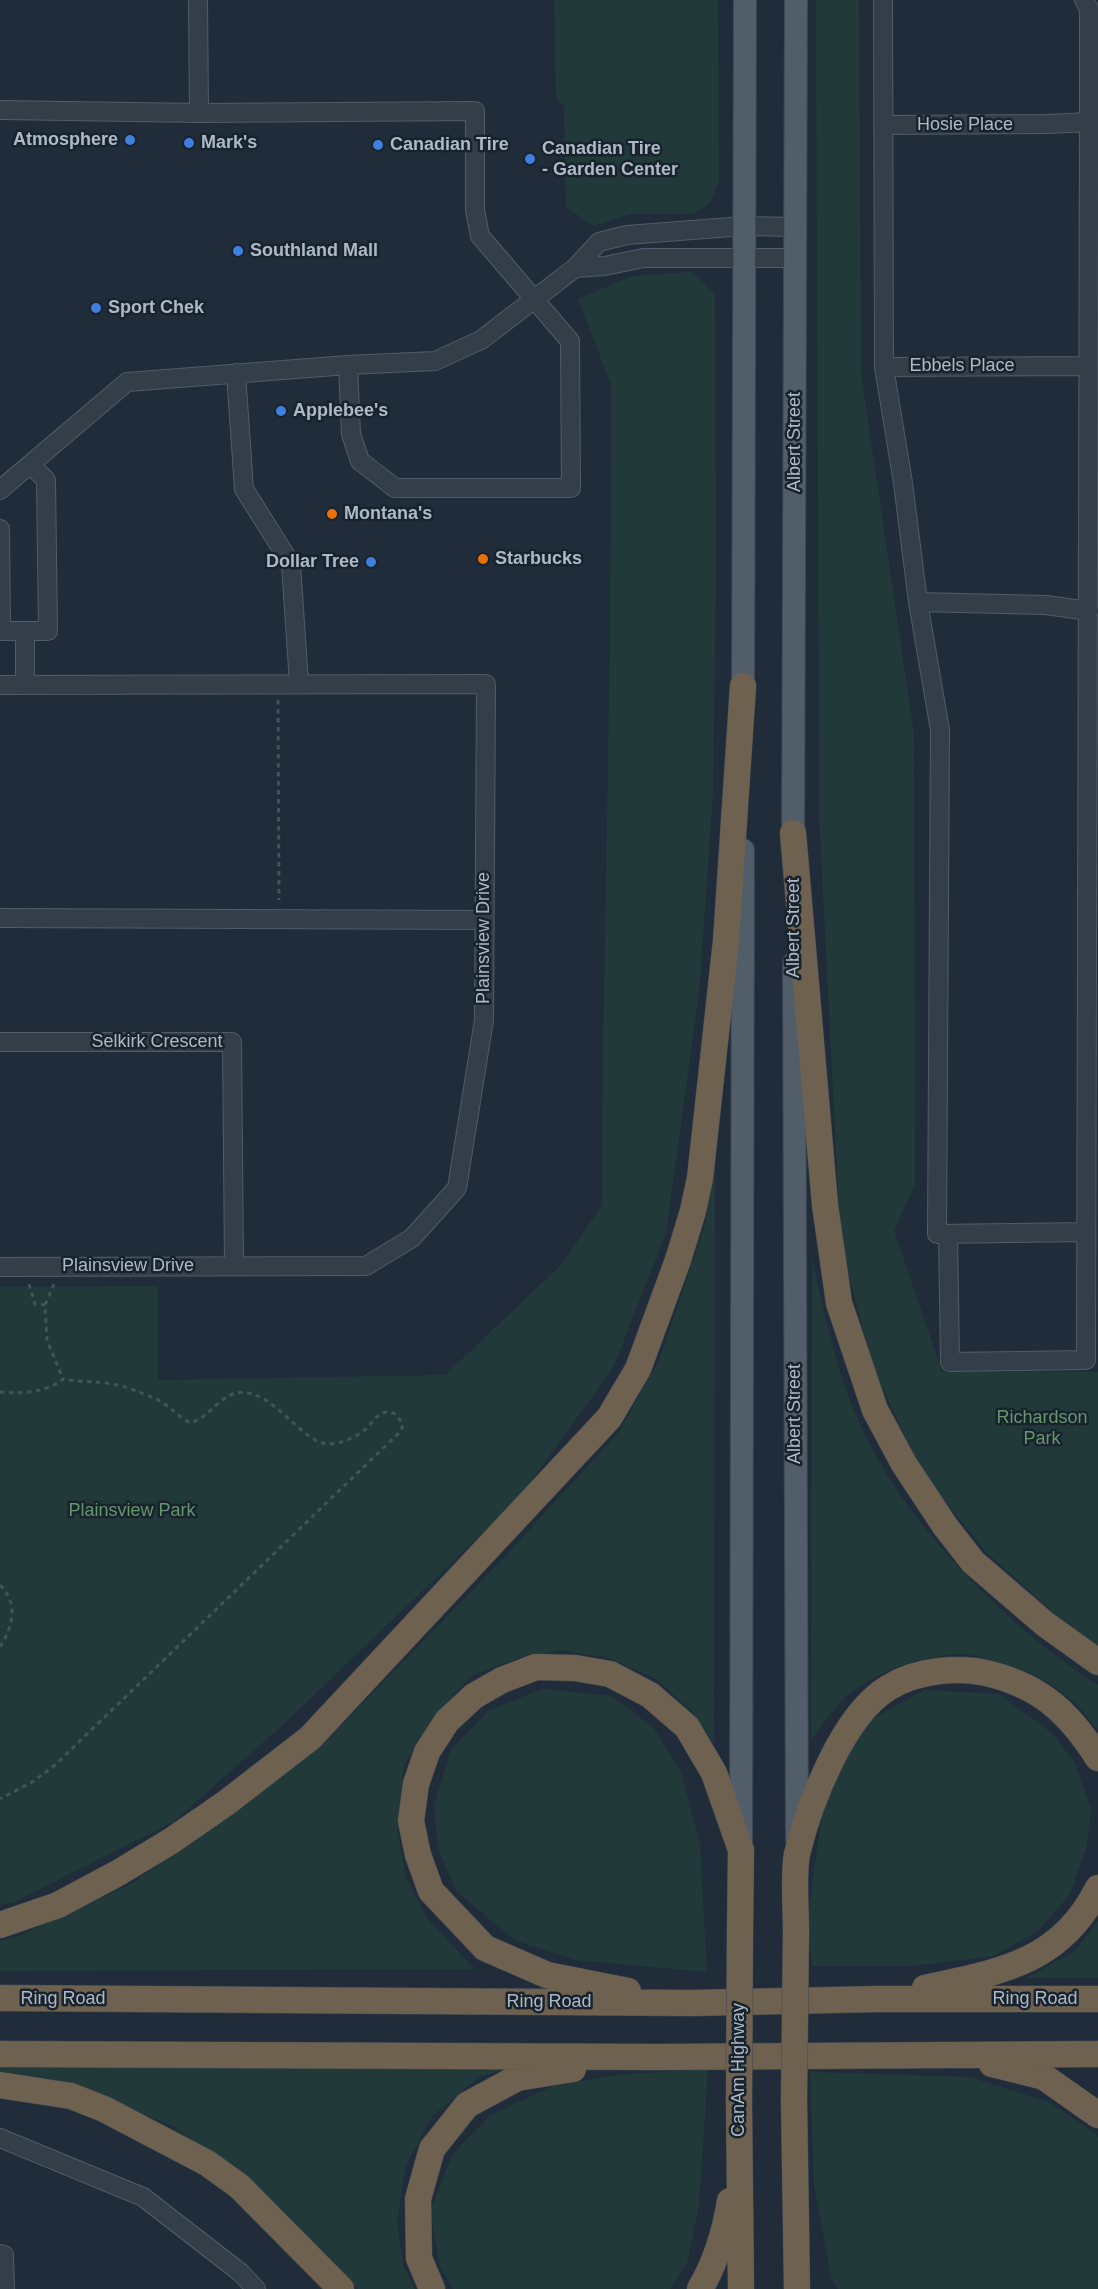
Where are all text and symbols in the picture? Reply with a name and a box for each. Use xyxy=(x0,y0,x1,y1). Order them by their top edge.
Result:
street label: Hosie Place xyxy=(917,114,1013,136)
place label: Atmosphere xyxy=(13,129,118,151)
place label: Mark's xyxy=(201,132,257,154)
marker: Atmosphere xyxy=(123,133,137,147)
place label: Canadian Tire xyxy=(390,134,509,156)
marker: Mark's xyxy=(182,136,196,150)
marker: Canadian Tire xyxy=(371,138,385,152)
place label: Canadian Tire - Garden Center xyxy=(542,138,678,180)
marker: Canadian Tire - Garden Center xyxy=(523,152,537,166)
place label: Southland Mall xyxy=(250,240,378,262)
marker: Southland Mall xyxy=(231,244,245,258)
place label: Sport Chek xyxy=(108,297,204,319)
marker: Sport Chek xyxy=(89,301,103,315)
street label: Ebbels Place xyxy=(909,355,1015,377)
street label: Albert Street xyxy=(784,392,806,492)
place label: Applebee's xyxy=(293,400,388,422)
marker: Applebee's xyxy=(274,404,288,418)
place label: Montana's xyxy=(344,503,432,525)
marker: Montana's xyxy=(325,507,339,521)
place label: Starbucks xyxy=(495,548,582,570)
place label: Dollar Tree xyxy=(266,551,359,573)
marker: Starbucks xyxy=(476,552,490,566)
marker: Dollar Tree xyxy=(364,555,378,569)
street label: Plainsview Drive xyxy=(473,872,495,1004)
street label: Albert Street xyxy=(783,878,805,978)
street label: Selkirk Crescent xyxy=(91,1031,223,1053)
street label: Plainsview Drive xyxy=(62,1255,194,1277)
street label: Albert Street xyxy=(784,1364,806,1464)
park label: Richardson Park xyxy=(996,1407,1088,1450)
park label: Plainsview Park xyxy=(68,1500,196,1522)
street label: Ring Road xyxy=(20,1988,106,2010)
street label: Ring Road xyxy=(992,1988,1078,2010)
street label: Ring Road xyxy=(506,1991,592,2013)
street label: CanAm Highway xyxy=(728,2003,750,2137)

